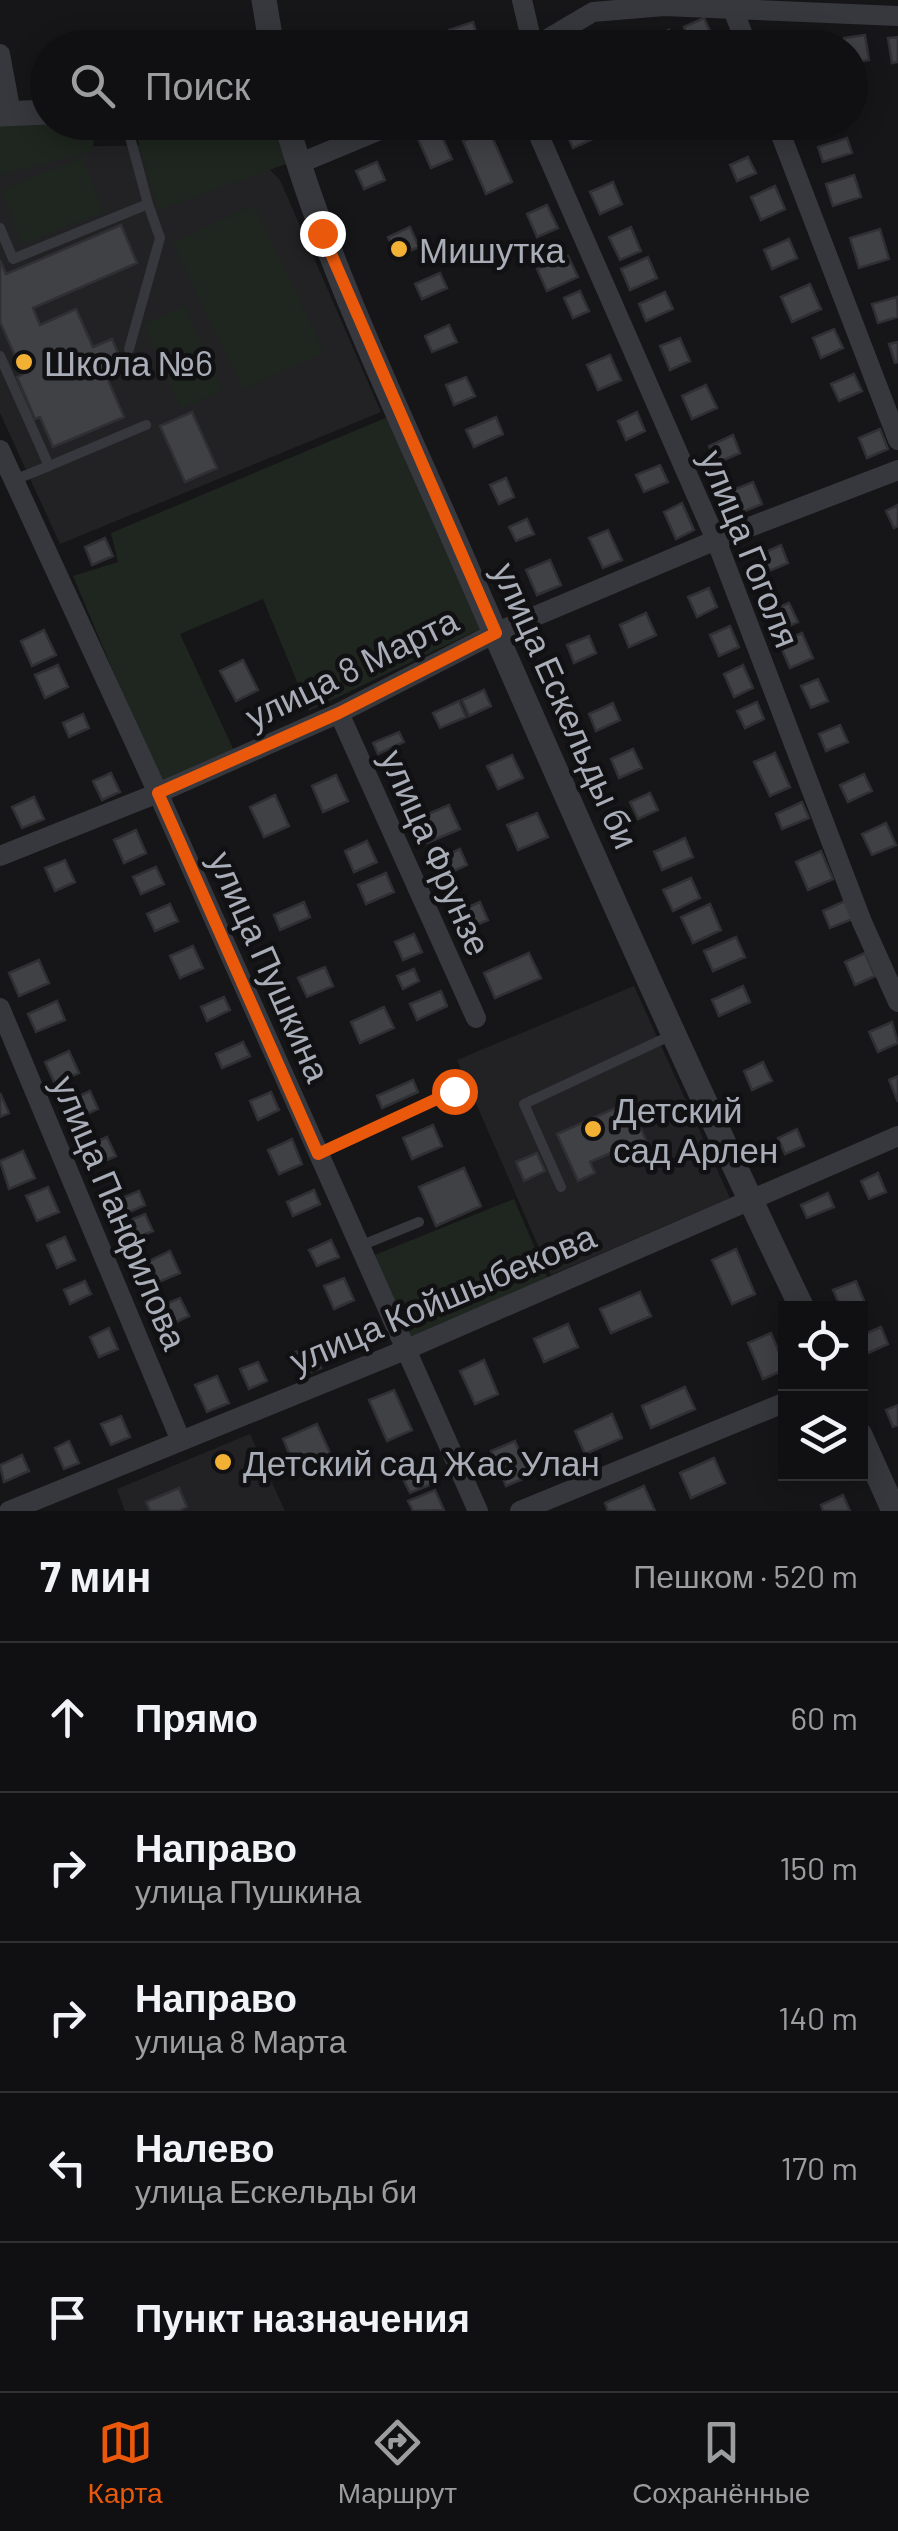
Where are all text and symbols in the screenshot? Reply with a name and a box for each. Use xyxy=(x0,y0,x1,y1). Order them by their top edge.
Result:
search box xyxy=(30,30,868,140)
icon: search xyxy=(65,58,120,113)
text: Поиск xyxy=(145,62,250,108)
route end xyxy=(300,211,346,257)
place label: Мишутка xyxy=(419,228,565,270)
marker: Мишутка xyxy=(388,238,410,260)
place label: Школа №6 xyxy=(44,341,213,383)
marker: Школа №6 xyxy=(13,351,35,373)
street label: улица Гоголя xyxy=(692,443,810,653)
street label: улица Ескельды би xyxy=(485,556,649,854)
street label: улица 8 Марта xyxy=(238,597,465,737)
street label: улица Фрунзе xyxy=(373,743,501,961)
street label: улица Пушкина xyxy=(201,844,341,1088)
street label: улица Панфилова xyxy=(44,1069,198,1356)
route start xyxy=(432,1069,478,1115)
place label: Детский сад Арлен xyxy=(613,1088,778,1170)
marker: Детский сад Арлен xyxy=(582,1118,604,1140)
street label: улица Койшыбекова xyxy=(283,1213,602,1380)
map controls xyxy=(778,1301,868,1481)
button: locate xyxy=(778,1301,868,1391)
button: layers xyxy=(778,1391,868,1481)
place label: Детский сад Жас Улан xyxy=(243,1441,600,1483)
marker: Детский сад Жас Улан xyxy=(212,1451,234,1473)
text: 7 мин xyxy=(40,1550,152,1600)
text: Пешком · 520 m xyxy=(633,1556,858,1594)
icon: ahead xyxy=(40,1690,95,1745)
text: Прямо xyxy=(135,1694,258,1740)
text: 60 m xyxy=(791,1698,858,1736)
text: Направо xyxy=(135,1824,297,1870)
icon: right xyxy=(40,1840,95,1895)
text: 150 m xyxy=(779,1848,858,1886)
text: улица Пушкина xyxy=(135,1871,361,1909)
text: Направо xyxy=(135,1974,297,2020)
icon: right xyxy=(40,1990,95,2045)
text: 140 m xyxy=(778,1998,858,2036)
text: улица 8 Марта xyxy=(135,2021,346,2059)
text: Налево xyxy=(135,2124,274,2170)
icon: left xyxy=(40,2140,95,2195)
text: 170 m xyxy=(781,2148,858,2186)
text: улица Ескельды би xyxy=(135,2171,417,2209)
icon: arrive xyxy=(40,2290,95,2345)
text: Пункт назначения xyxy=(135,2294,470,2340)
tab: Карта xyxy=(88,2415,163,2510)
tab: Маршрут xyxy=(338,2415,457,2510)
tab: Сохранённые xyxy=(632,2415,810,2510)

